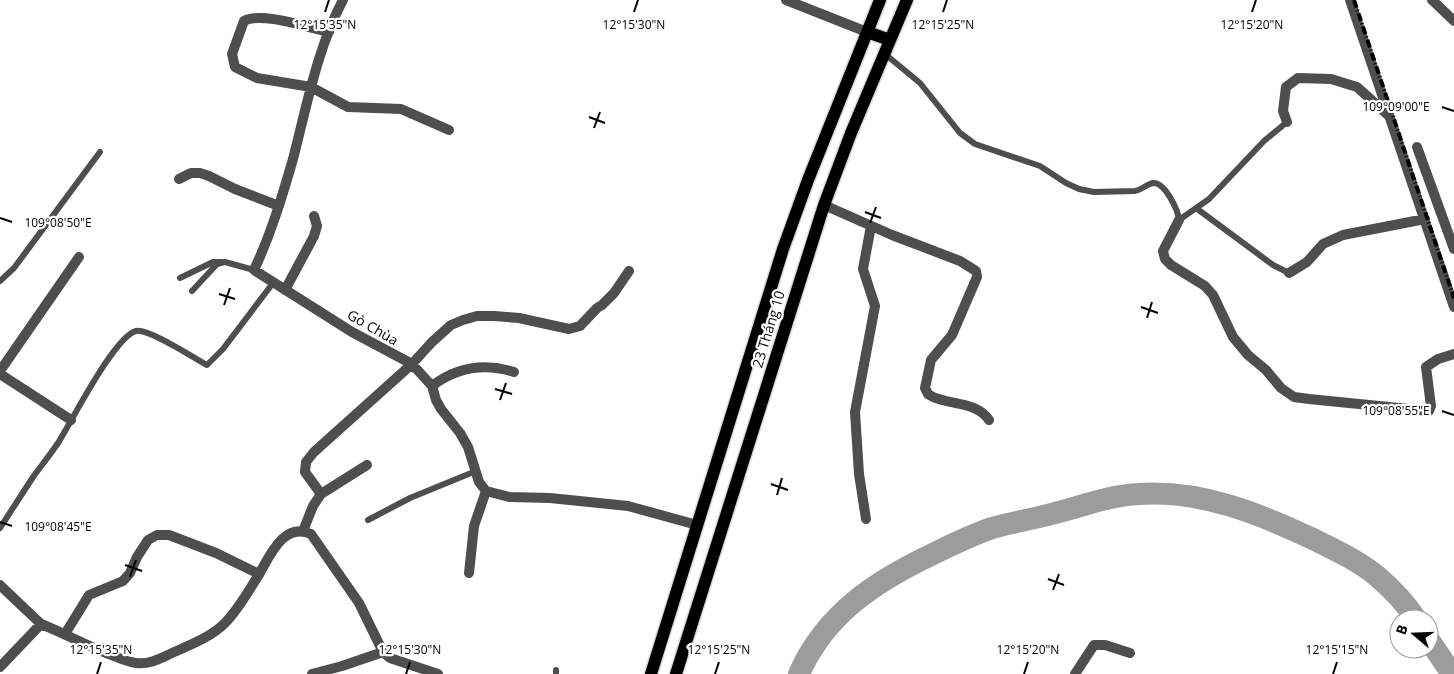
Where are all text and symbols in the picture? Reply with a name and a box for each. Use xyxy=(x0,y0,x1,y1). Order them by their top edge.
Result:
text: 12°15'35"N xyxy=(294,16,356,33)
text: 12°15'30"N xyxy=(603,16,665,33)
text: 12°15'25"N xyxy=(912,16,974,33)
text: 12°15'20"N xyxy=(1221,16,1283,33)
text: 109°09'00"E xyxy=(1362,98,1430,115)
text: 109°08'50"E xyxy=(24,214,92,231)
street label: 23 Tháng 10 xyxy=(747,288,789,370)
street label: Gò Chùa xyxy=(344,305,402,349)
text: 109°08'55"E xyxy=(1362,402,1430,419)
text: 109°08'45"E xyxy=(24,518,92,535)
north arrow xyxy=(1389,609,1439,659)
text: B xyxy=(1391,622,1412,637)
text: 12°15'35"N xyxy=(70,641,132,658)
text: 12°15'30"N xyxy=(379,641,441,658)
text: 12°15'25"N xyxy=(688,641,750,658)
text: 12°15'20"N xyxy=(997,641,1059,658)
text: 12°15'15"N xyxy=(1306,641,1368,658)

